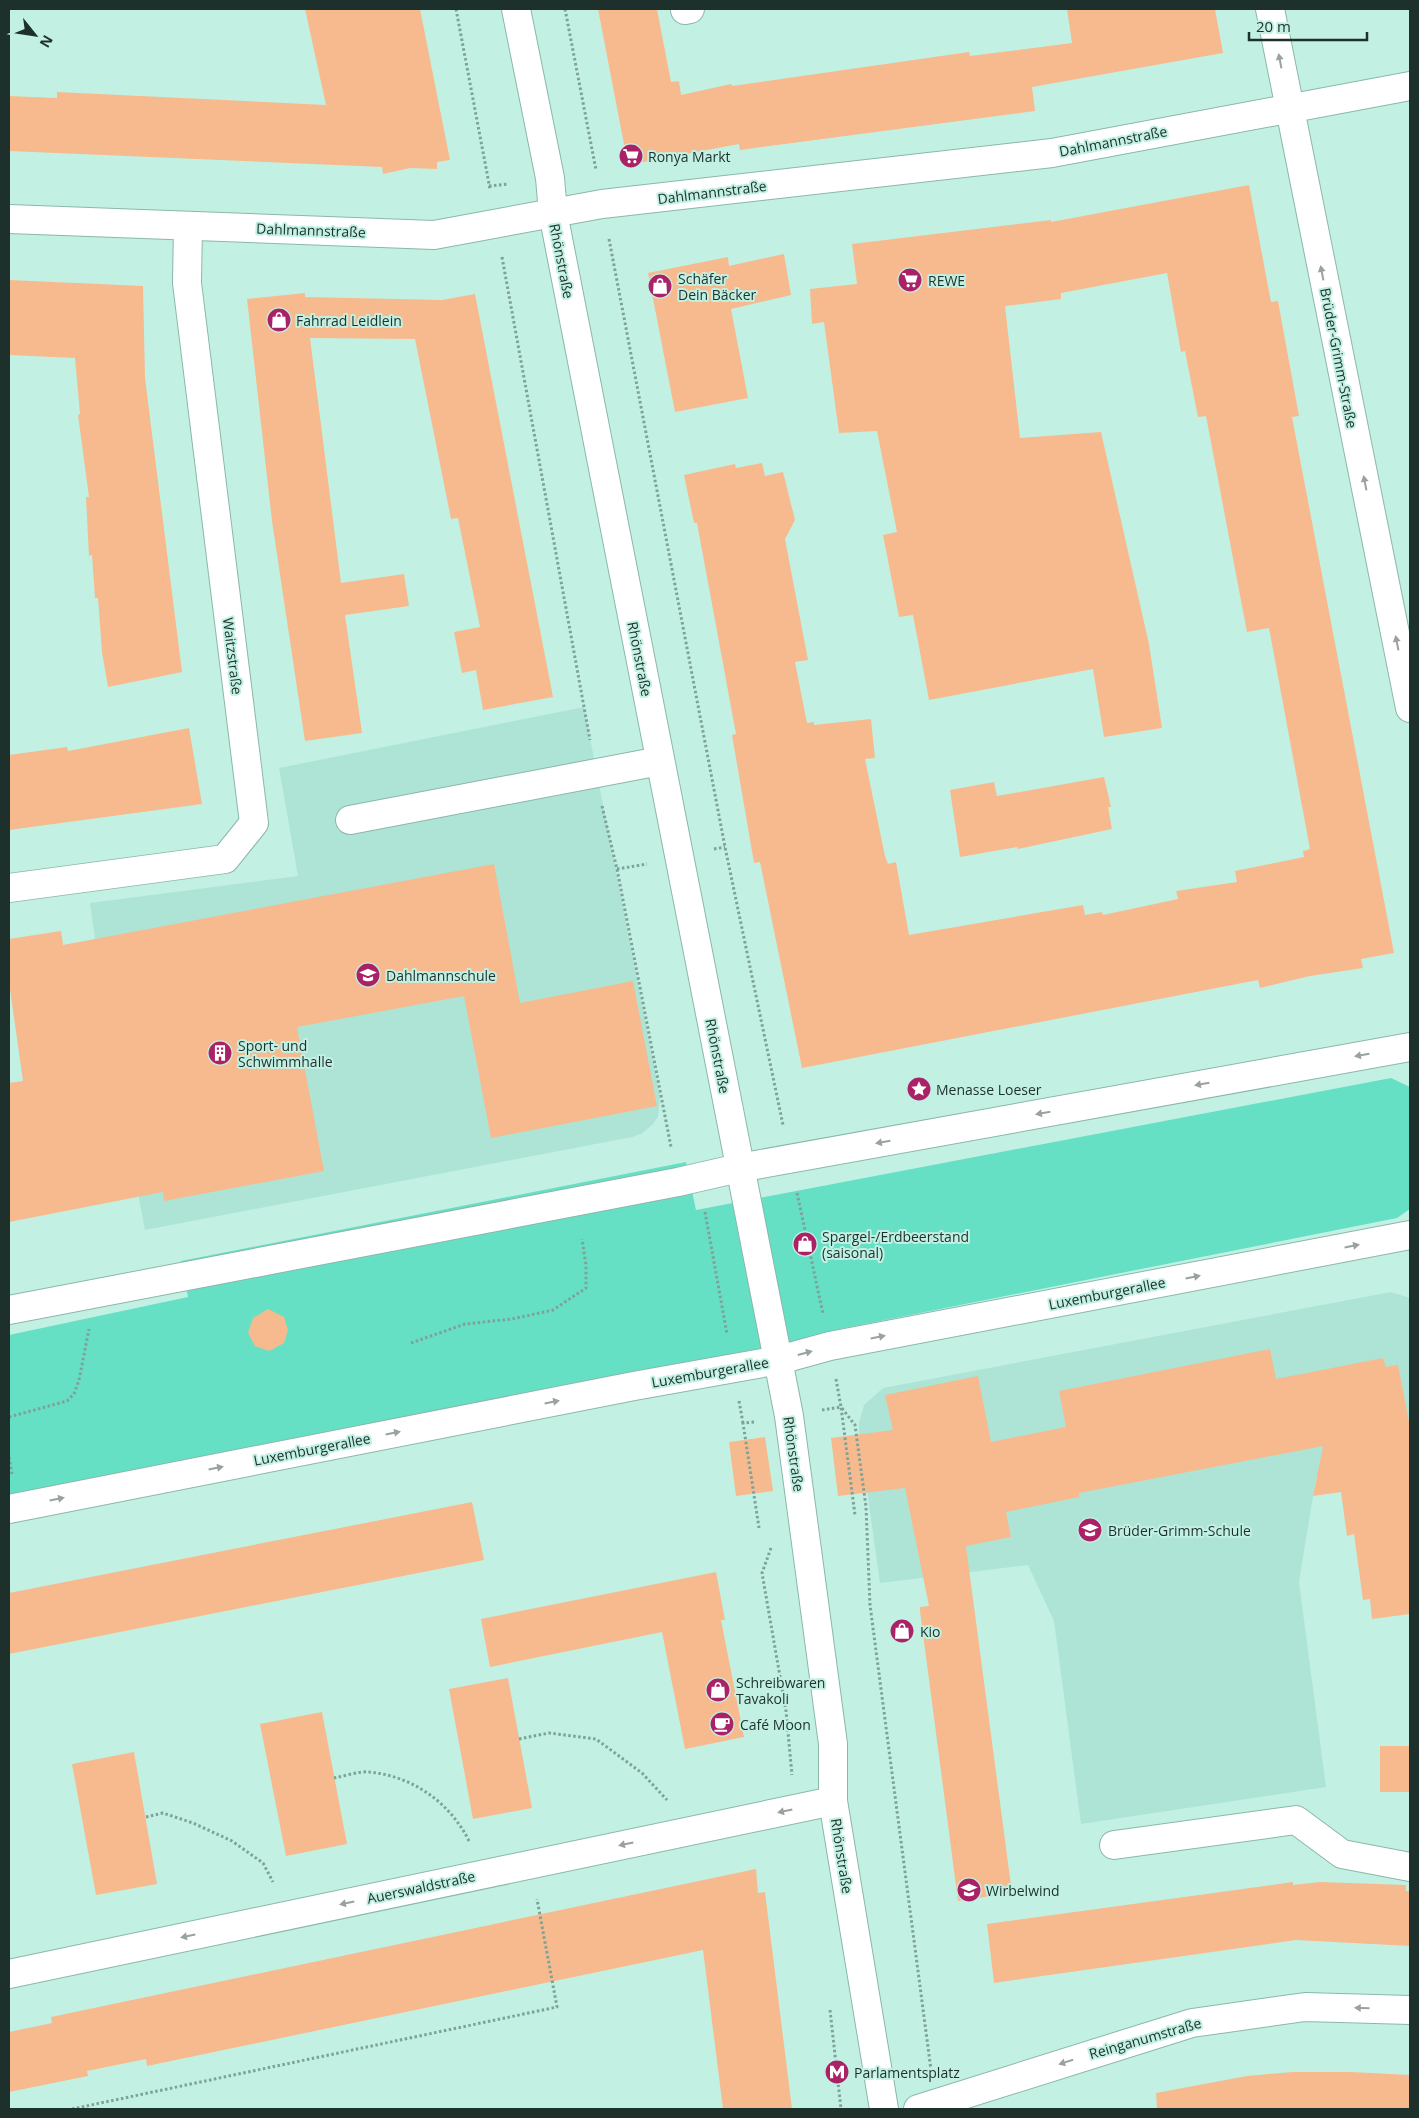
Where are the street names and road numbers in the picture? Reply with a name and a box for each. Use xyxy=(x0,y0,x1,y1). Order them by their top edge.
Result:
street label: Dahlmannstraße xyxy=(1057,121,1169,161)
street label: Dahlmannstraße xyxy=(656,176,768,208)
street label: Dahlmannstraße xyxy=(256,219,366,241)
street label: Rhönstraße xyxy=(545,222,579,300)
street label: Brüder-Grimm-Straße xyxy=(1316,286,1362,430)
street label: Waitzstraße xyxy=(219,616,247,696)
street label: Rhönstraße xyxy=(623,620,657,698)
street label: Rhönstraße xyxy=(701,1017,735,1095)
street label: Luxemburgerallee xyxy=(1047,1272,1167,1314)
street label: Luxemburgerallee xyxy=(650,1352,770,1392)
street label: Rhönstraße xyxy=(779,1415,809,1493)
street label: Luxemburgerallee xyxy=(252,1428,372,1470)
street label: Rhönstraße xyxy=(827,1817,857,1895)
street label: Auerswaldstraße xyxy=(365,1866,477,1908)
street label: Reinganumstraße xyxy=(1087,2013,1203,2063)

